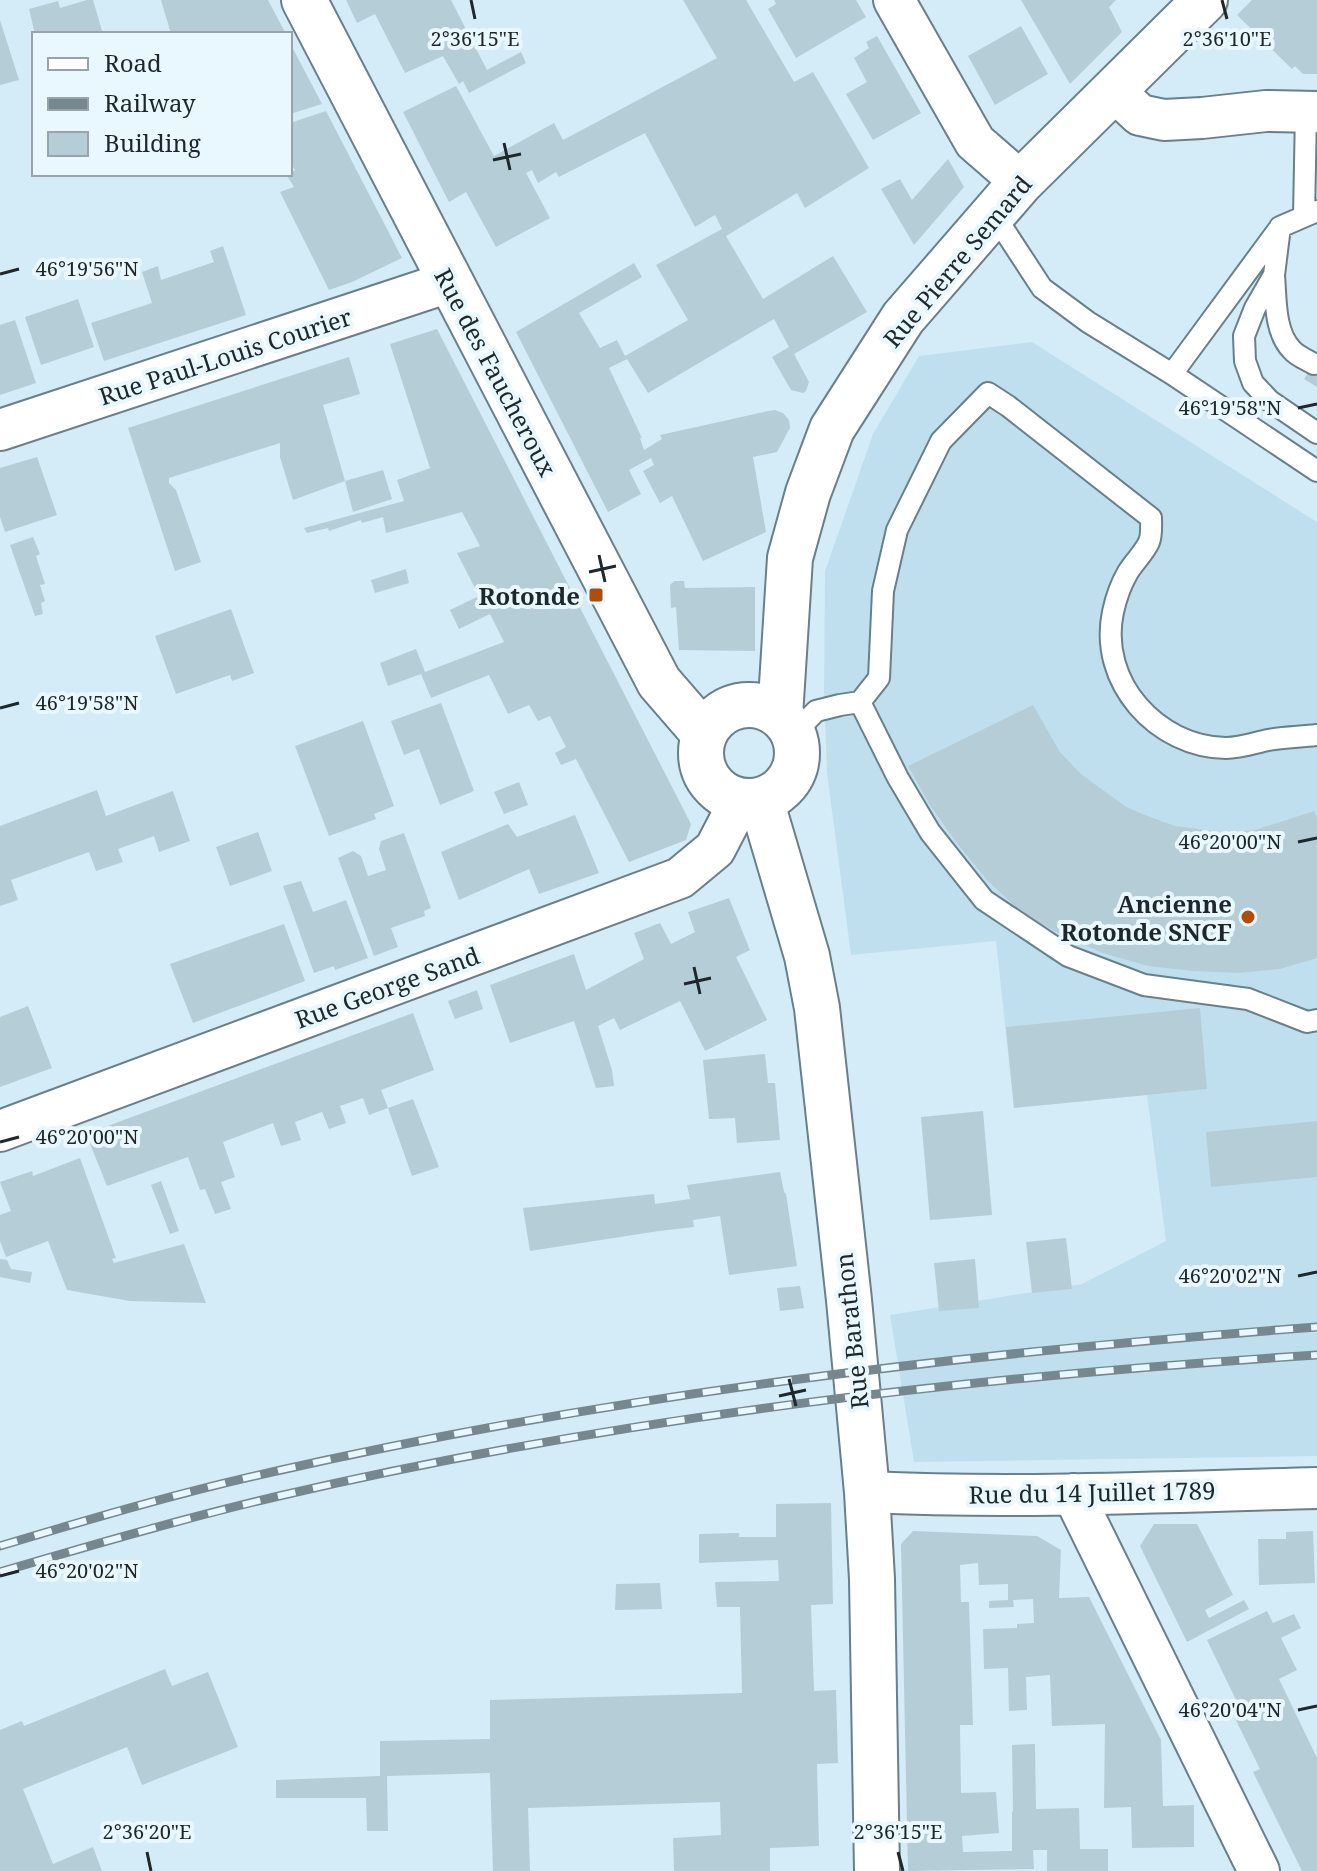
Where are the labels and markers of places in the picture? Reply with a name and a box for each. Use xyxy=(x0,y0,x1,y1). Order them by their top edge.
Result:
place label: Rotonde xyxy=(478,579,580,612)
marker: Rotonde xyxy=(587,586,605,604)
place label: Ancienne Rotonde SNCF xyxy=(1060,887,1232,948)
marker: Ancienne Rotonde SNCF xyxy=(1239,908,1257,926)

